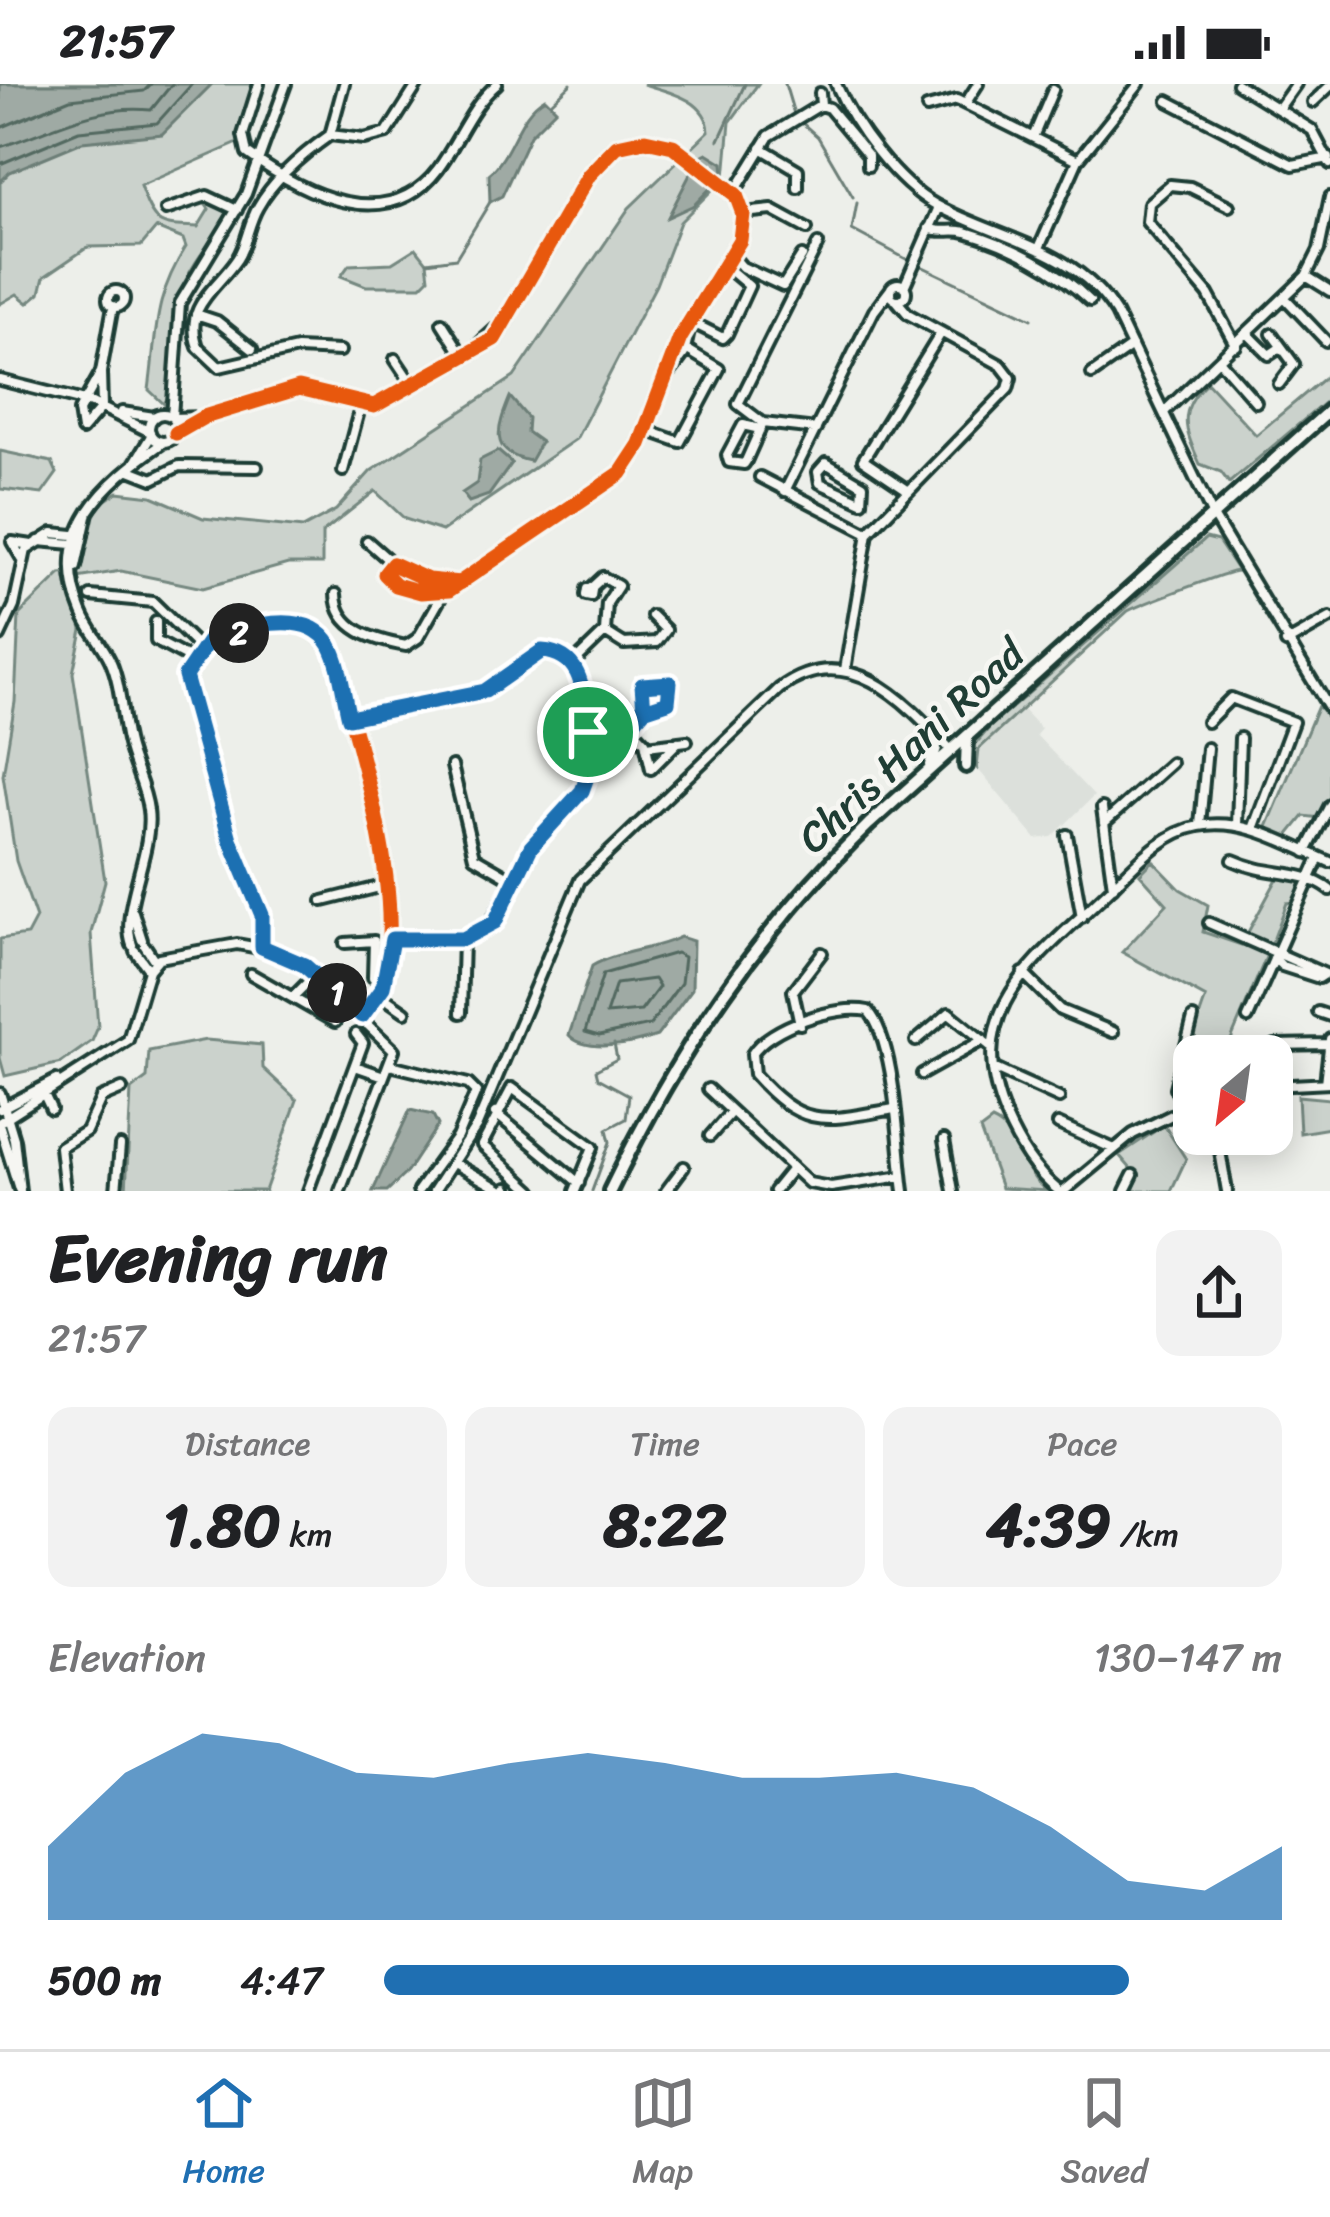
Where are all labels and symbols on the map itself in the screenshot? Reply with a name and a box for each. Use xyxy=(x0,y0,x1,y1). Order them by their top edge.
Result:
pin: 2 xyxy=(209,603,269,663)
street label: Chris Hani Road xyxy=(779,618,1045,872)
pin xyxy=(537,681,639,783)
pin: 1 xyxy=(307,963,367,1023)
north arrow xyxy=(1173,1035,1293,1155)

